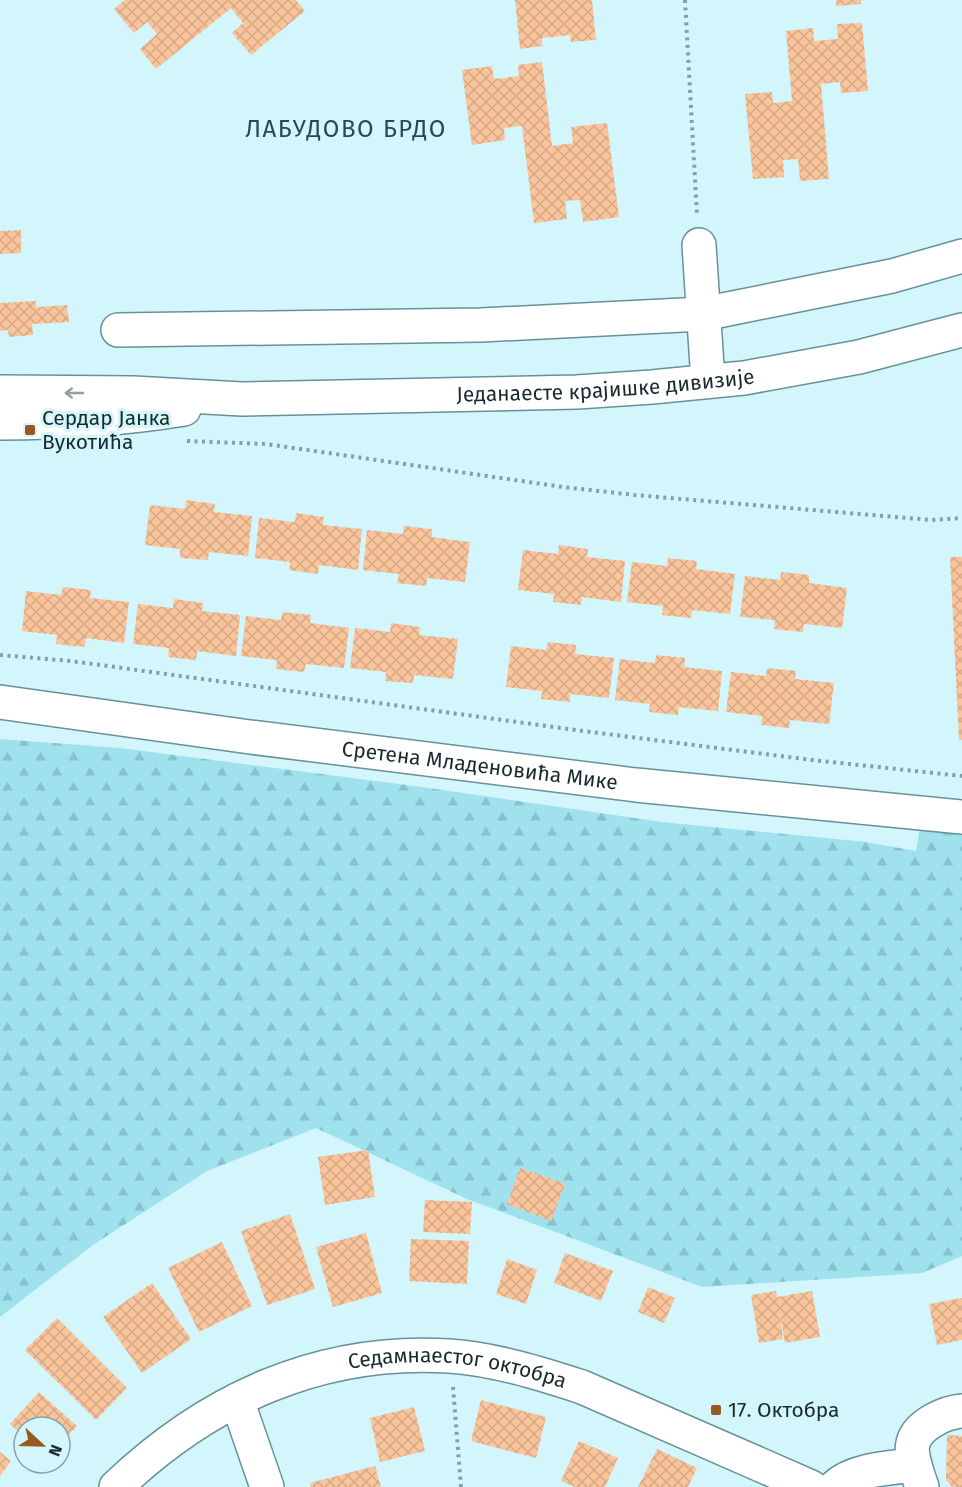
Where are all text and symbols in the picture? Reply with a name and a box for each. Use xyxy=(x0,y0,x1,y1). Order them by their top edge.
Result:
district label: ЛАБУДОВО БРДО xyxy=(245,115,447,143)
street label: Једанаесте крајишке дивизије xyxy=(456,363,757,408)
one-way arrow xyxy=(65,387,85,399)
place label: Сердар Јанка Вукотића xyxy=(42,405,171,455)
marker: Сердар Јанка Вукотића xyxy=(23,423,37,437)
street label: Сретена Младеновића Мике xyxy=(340,736,619,796)
street label: Седамнаестог октобра xyxy=(346,1342,570,1394)
place label: 17. Октобра xyxy=(728,1397,840,1423)
marker: 17. Октобра xyxy=(709,1403,723,1417)
north arrow xyxy=(12,1415,72,1475)
text: N xyxy=(45,1442,66,1459)

